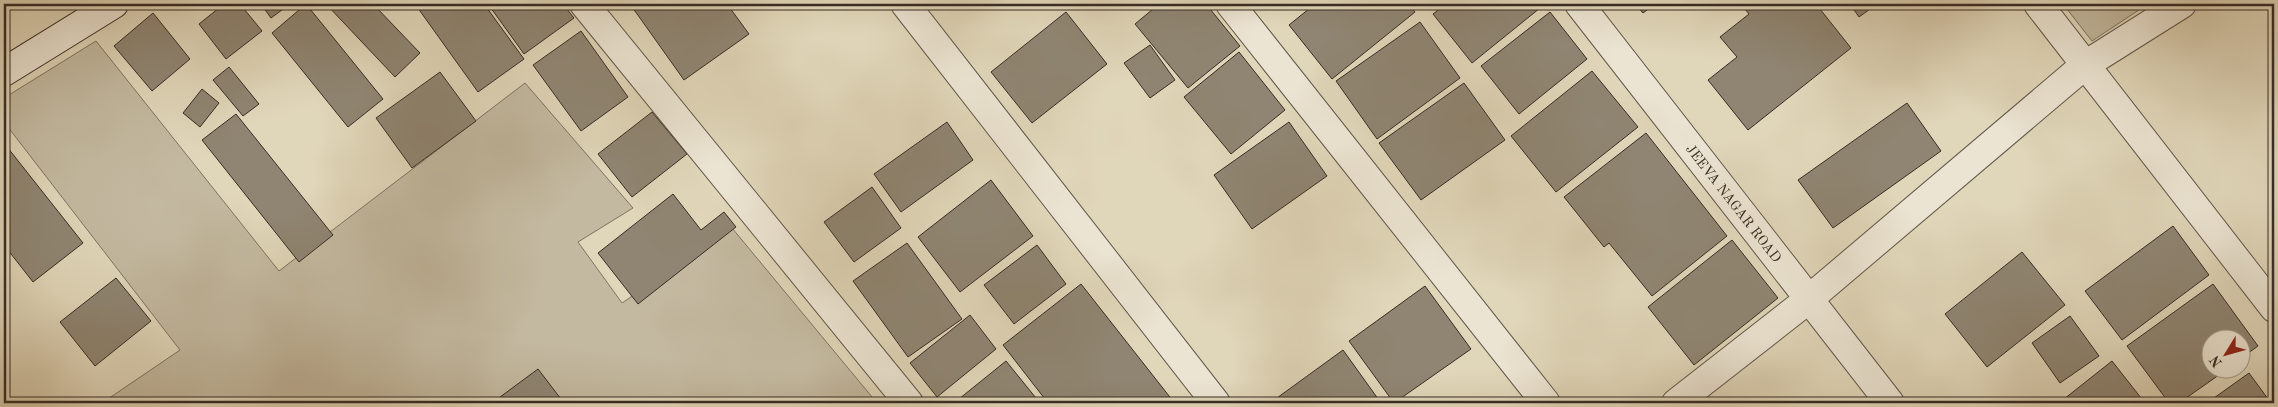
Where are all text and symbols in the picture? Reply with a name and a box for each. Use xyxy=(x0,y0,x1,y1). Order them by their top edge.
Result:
street label: JEEVA NAGAR ROAD xyxy=(1683,142,1784,265)
north arrow xyxy=(2200,330,2250,380)
text: N xyxy=(2207,352,2225,370)

